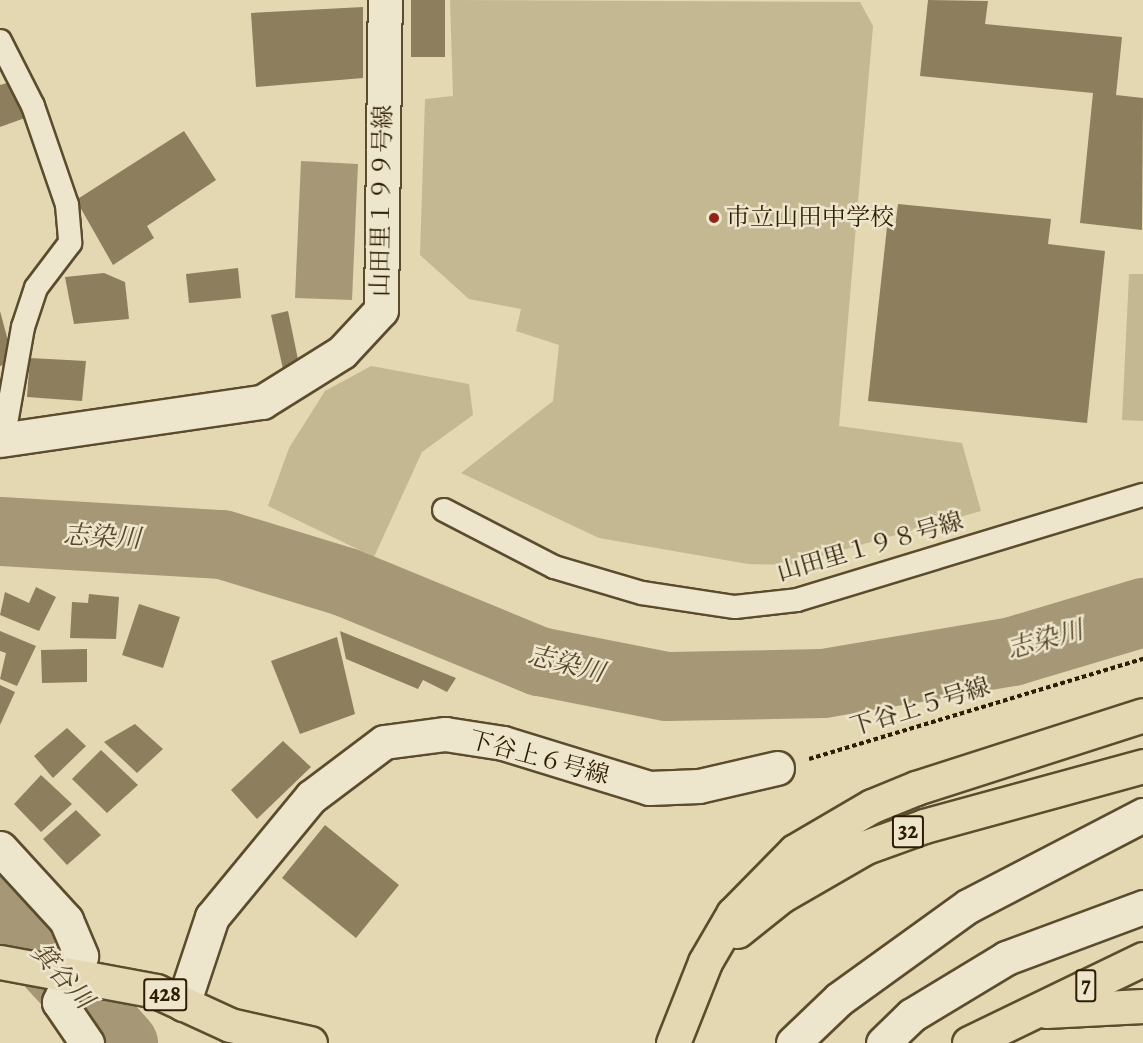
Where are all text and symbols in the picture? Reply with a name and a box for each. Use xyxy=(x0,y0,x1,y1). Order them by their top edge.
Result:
street label: 山田里１９９号線 xyxy=(366,105,398,297)
place label: 市立山田中学校 xyxy=(726,204,894,232)
marker: 市立山田中学校 xyxy=(707,211,721,225)
street label: 山田里１９８号線 xyxy=(774,507,966,587)
water label: 志染川 xyxy=(62,519,142,555)
water label: 志染川 xyxy=(1003,614,1087,666)
water label: 志染川 xyxy=(524,639,608,689)
street label: 下谷上５号線 xyxy=(847,672,993,742)
street label: 下谷上６号線 xyxy=(466,725,612,791)
road number: 32 xyxy=(892,813,924,851)
water label: 箕谷川 xyxy=(24,937,100,1015)
road number: 7 xyxy=(1074,967,1098,1005)
road number: 428 xyxy=(142,976,188,1014)

